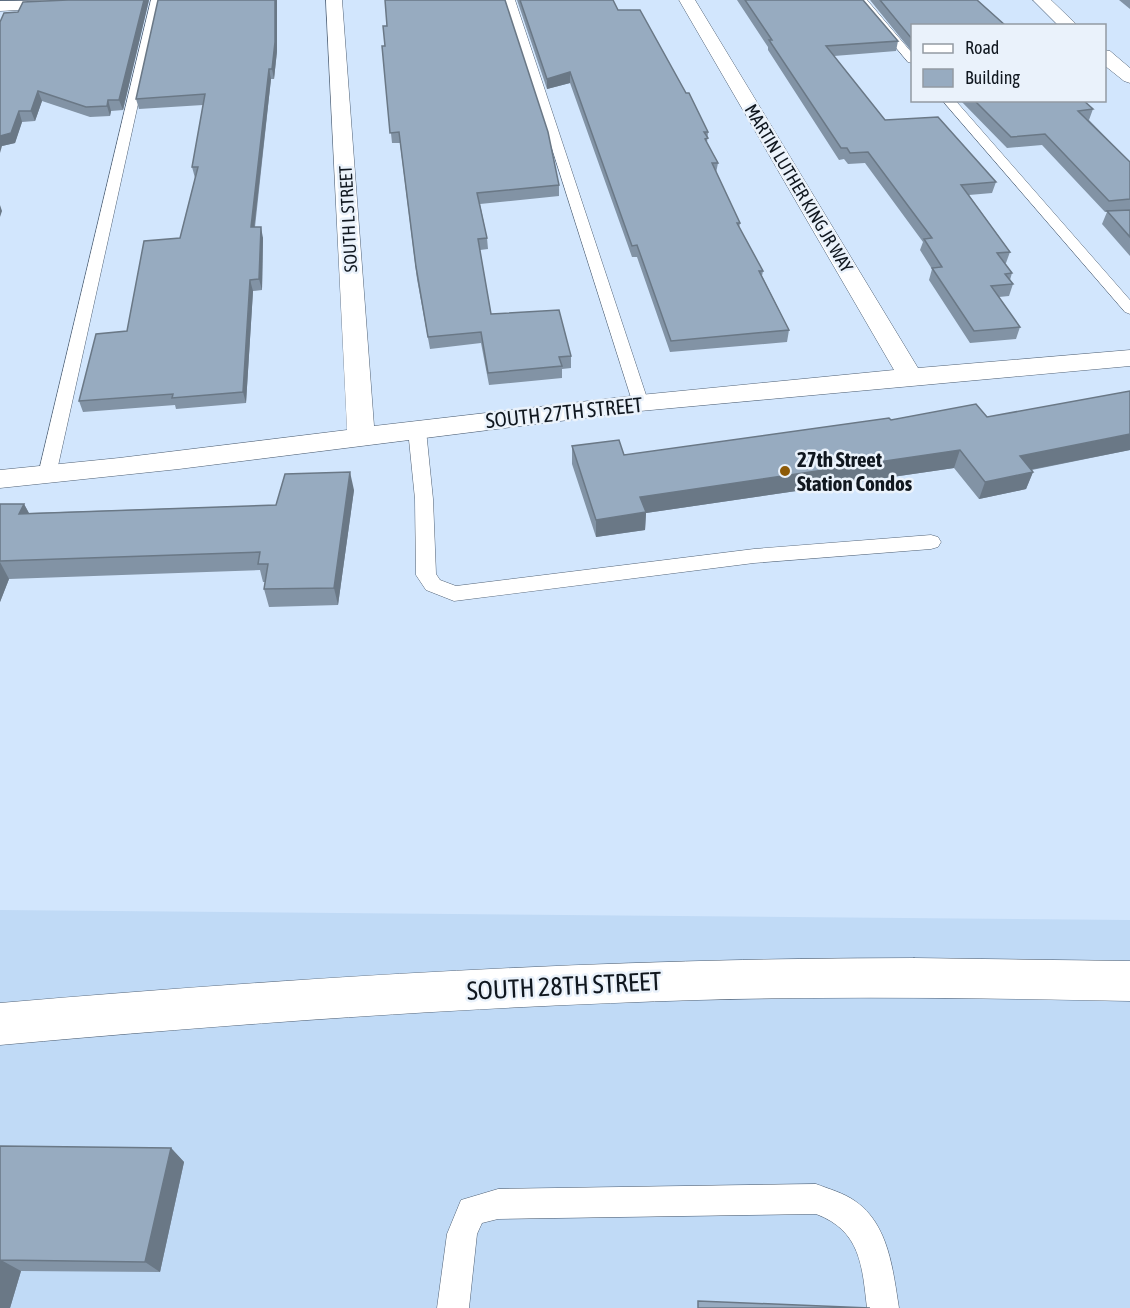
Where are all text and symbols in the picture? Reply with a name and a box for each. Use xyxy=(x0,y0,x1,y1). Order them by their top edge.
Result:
legend xyxy=(911,24,1106,102)
text: Road xyxy=(965,37,999,58)
text: Building xyxy=(965,67,1020,88)
street label: MARTIN LUTHER KING JR WAY xyxy=(740,100,858,276)
street label: SOUTH L STREET xyxy=(335,165,361,273)
street label: SOUTH 27TH STREET xyxy=(484,392,644,432)
place label: 27th Street Station Condos xyxy=(797,447,913,495)
marker: 27th Street Station Condos xyxy=(778,464,792,478)
street label: SOUTH 28TH STREET xyxy=(466,966,663,1006)

